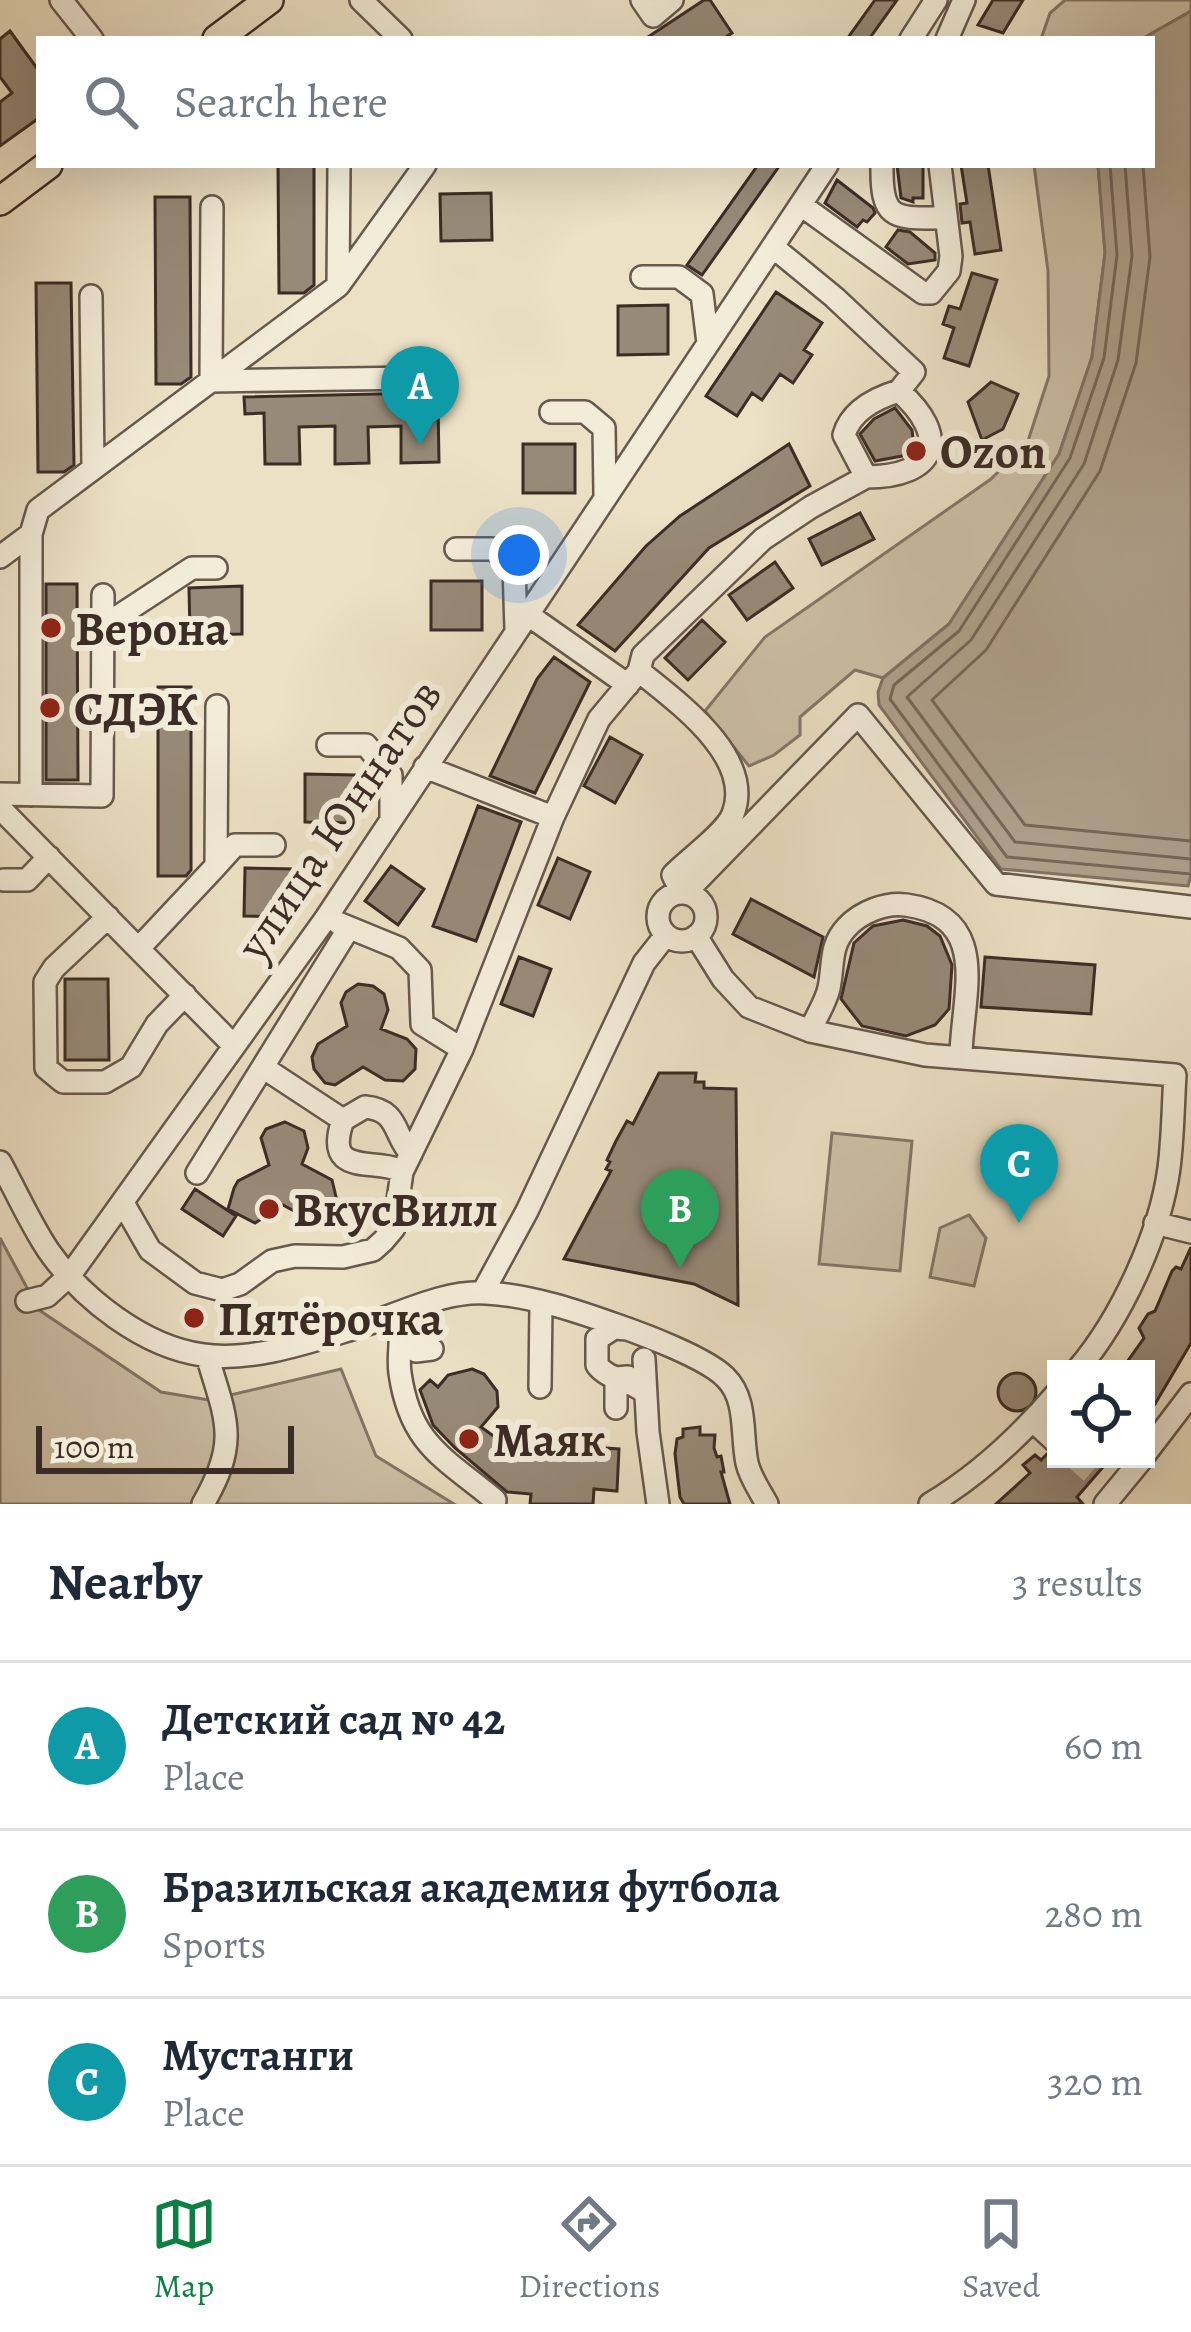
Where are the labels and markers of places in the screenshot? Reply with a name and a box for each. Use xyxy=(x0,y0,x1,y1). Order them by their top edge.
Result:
pin: A xyxy=(381,346,459,445)
place label: Ozon xyxy=(940,419,1046,485)
marker: Ozon xyxy=(903,438,929,464)
place label: Верона xyxy=(75,596,228,662)
marker: Верона xyxy=(38,615,64,641)
place label: СДЭК xyxy=(74,676,198,742)
marker: СДЭК xyxy=(37,695,63,721)
pin: C xyxy=(980,1124,1058,1223)
pin: B xyxy=(641,1169,719,1268)
place label: ВкусВилл xyxy=(293,1177,498,1243)
marker: ВкусВилл xyxy=(256,1196,282,1222)
place label: Пятёрочка xyxy=(218,1286,443,1352)
marker: Пятёрочка xyxy=(181,1305,207,1331)
place label: Маяк xyxy=(493,1407,606,1473)
marker: Маяк xyxy=(456,1426,482,1452)

